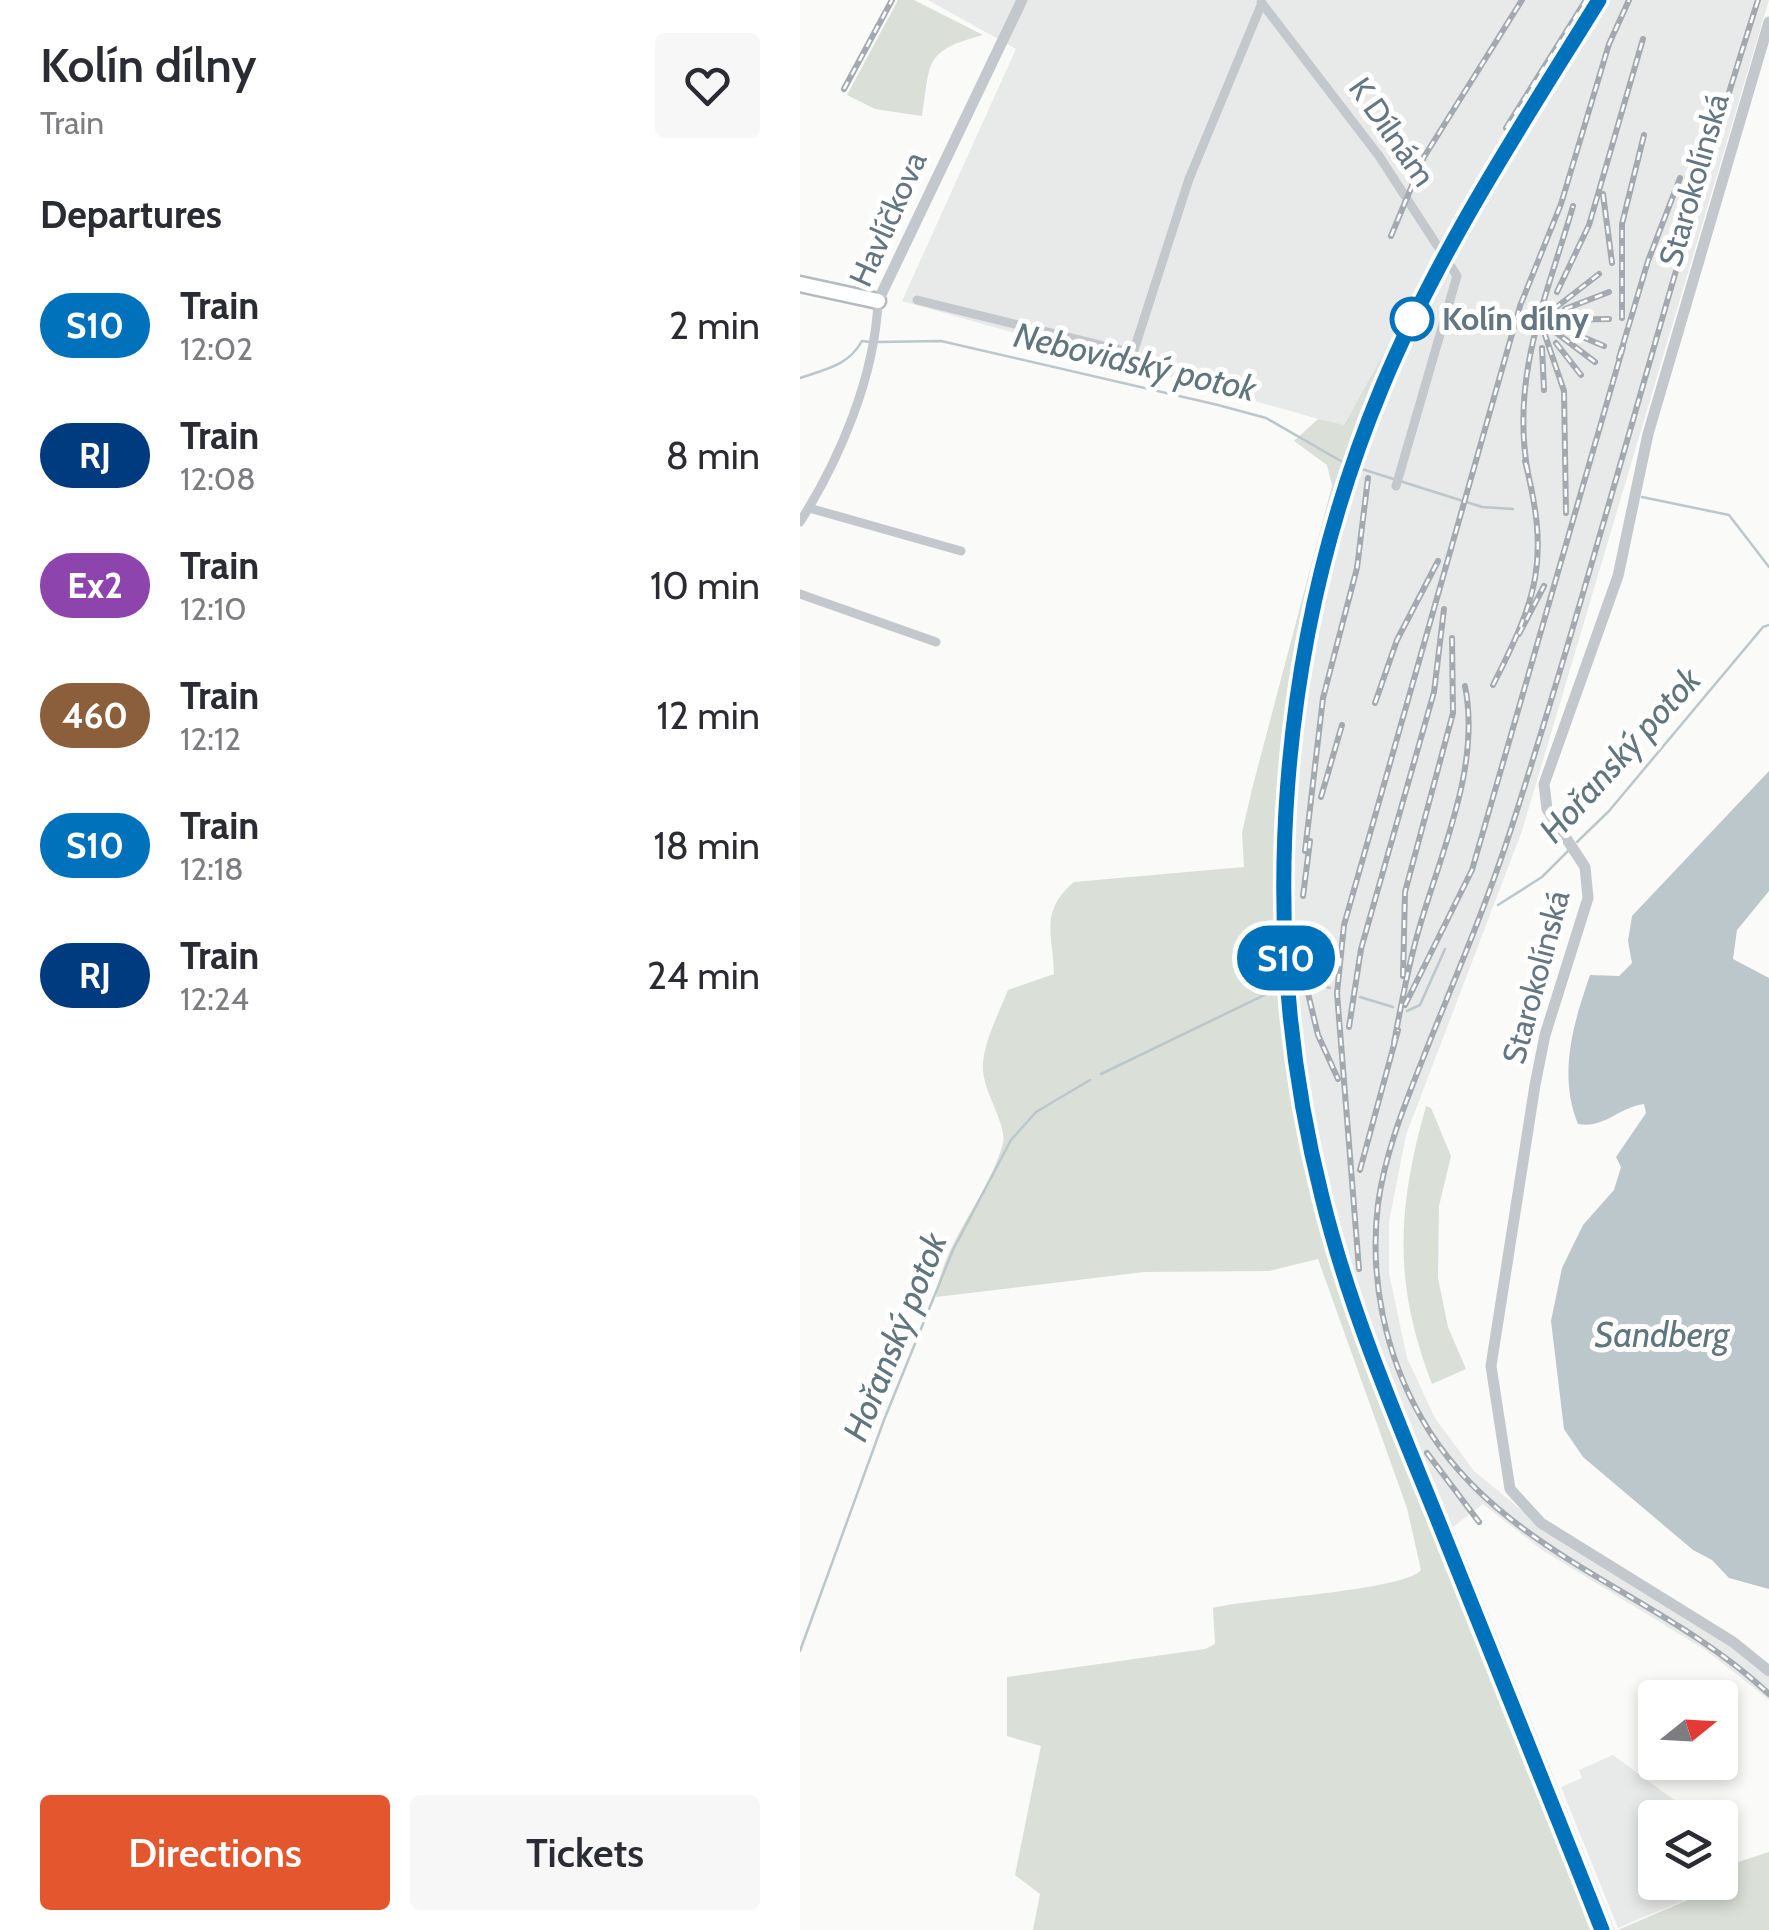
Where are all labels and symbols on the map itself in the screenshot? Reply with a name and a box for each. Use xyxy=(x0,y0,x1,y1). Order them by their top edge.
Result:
street label: K Dílnám xyxy=(1341,70,1444,194)
street label: Starokolínská xyxy=(1650,88,1737,271)
street label: Havlíčkova xyxy=(841,145,935,292)
marker: Kolín dílny xyxy=(1391,298,1433,340)
place label: Kolín dílny xyxy=(1442,299,1590,338)
water label: Nebovidský potok xyxy=(1010,313,1261,410)
water label: Hořanský potok xyxy=(1530,657,1710,851)
street label: Starokolínská xyxy=(1494,885,1578,1068)
line badge: S10 xyxy=(1228,926,1344,990)
water label: Hořanský potok xyxy=(833,1225,956,1447)
water label: Sandberg xyxy=(1595,1313,1730,1356)
north arrow xyxy=(1638,1680,1738,1780)

